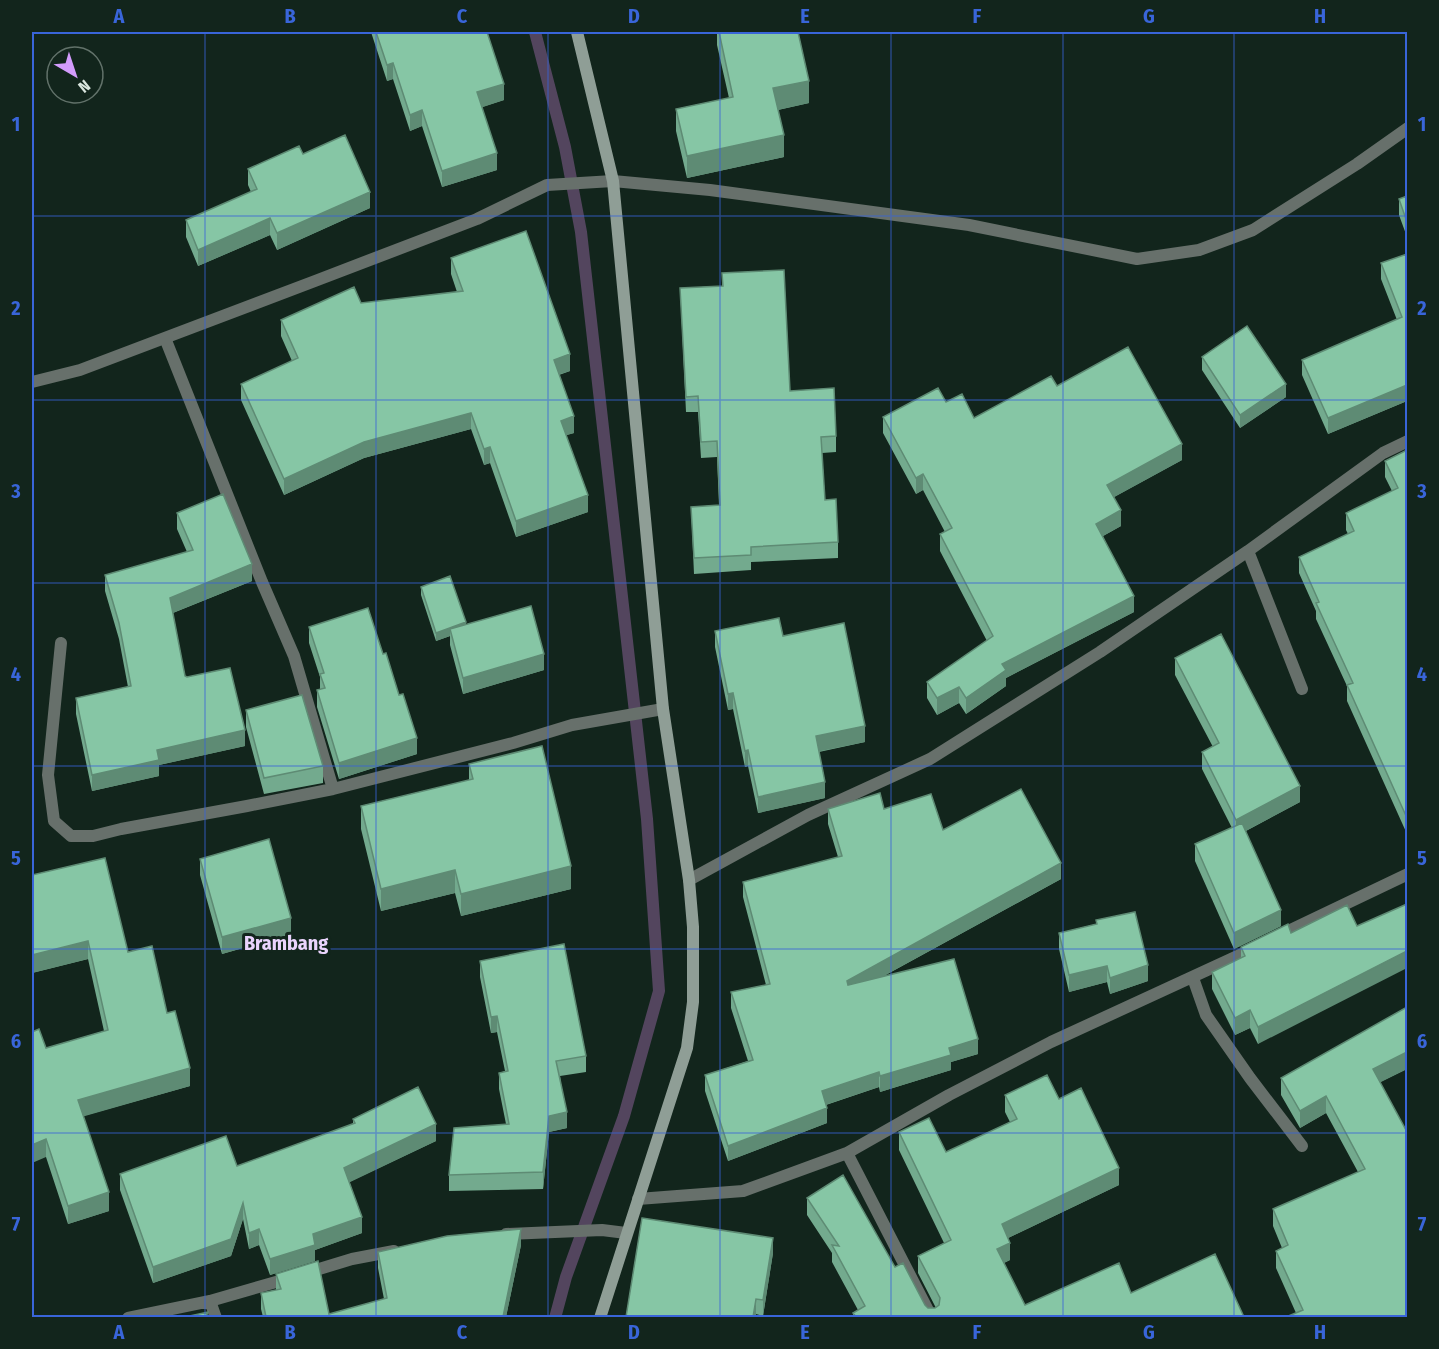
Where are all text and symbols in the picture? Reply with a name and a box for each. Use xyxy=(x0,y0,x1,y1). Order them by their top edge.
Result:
text: A xyxy=(113,4,126,28)
text: B xyxy=(284,4,296,28)
text: C xyxy=(457,4,468,28)
text: D xyxy=(628,4,640,28)
text: E xyxy=(800,4,810,28)
text: F xyxy=(973,4,982,28)
text: G xyxy=(1143,4,1155,28)
text: H xyxy=(1314,4,1326,28)
north arrow xyxy=(45,45,105,105)
text: N xyxy=(74,76,94,97)
text: 1 xyxy=(12,112,20,136)
text: 1 xyxy=(1418,112,1426,136)
text: 2 xyxy=(10,296,21,320)
text: 2 xyxy=(1416,296,1427,320)
text: 3 xyxy=(10,479,21,503)
text: 3 xyxy=(1416,479,1427,503)
text: 4 xyxy=(11,662,21,686)
text: 4 xyxy=(1417,662,1427,686)
text: 5 xyxy=(11,846,21,870)
text: 5 xyxy=(1417,846,1427,870)
district label: Brambang xyxy=(244,931,328,955)
text: 6 xyxy=(11,1029,21,1053)
text: 6 xyxy=(1417,1029,1427,1053)
text: 7 xyxy=(12,1212,21,1236)
text: 7 xyxy=(1418,1212,1427,1236)
text: A xyxy=(113,1320,126,1344)
text: B xyxy=(284,1320,296,1344)
text: C xyxy=(457,1320,468,1344)
text: D xyxy=(628,1320,640,1344)
text: E xyxy=(800,1320,810,1344)
text: F xyxy=(973,1320,982,1344)
text: G xyxy=(1143,1320,1155,1344)
text: H xyxy=(1314,1320,1326,1344)

